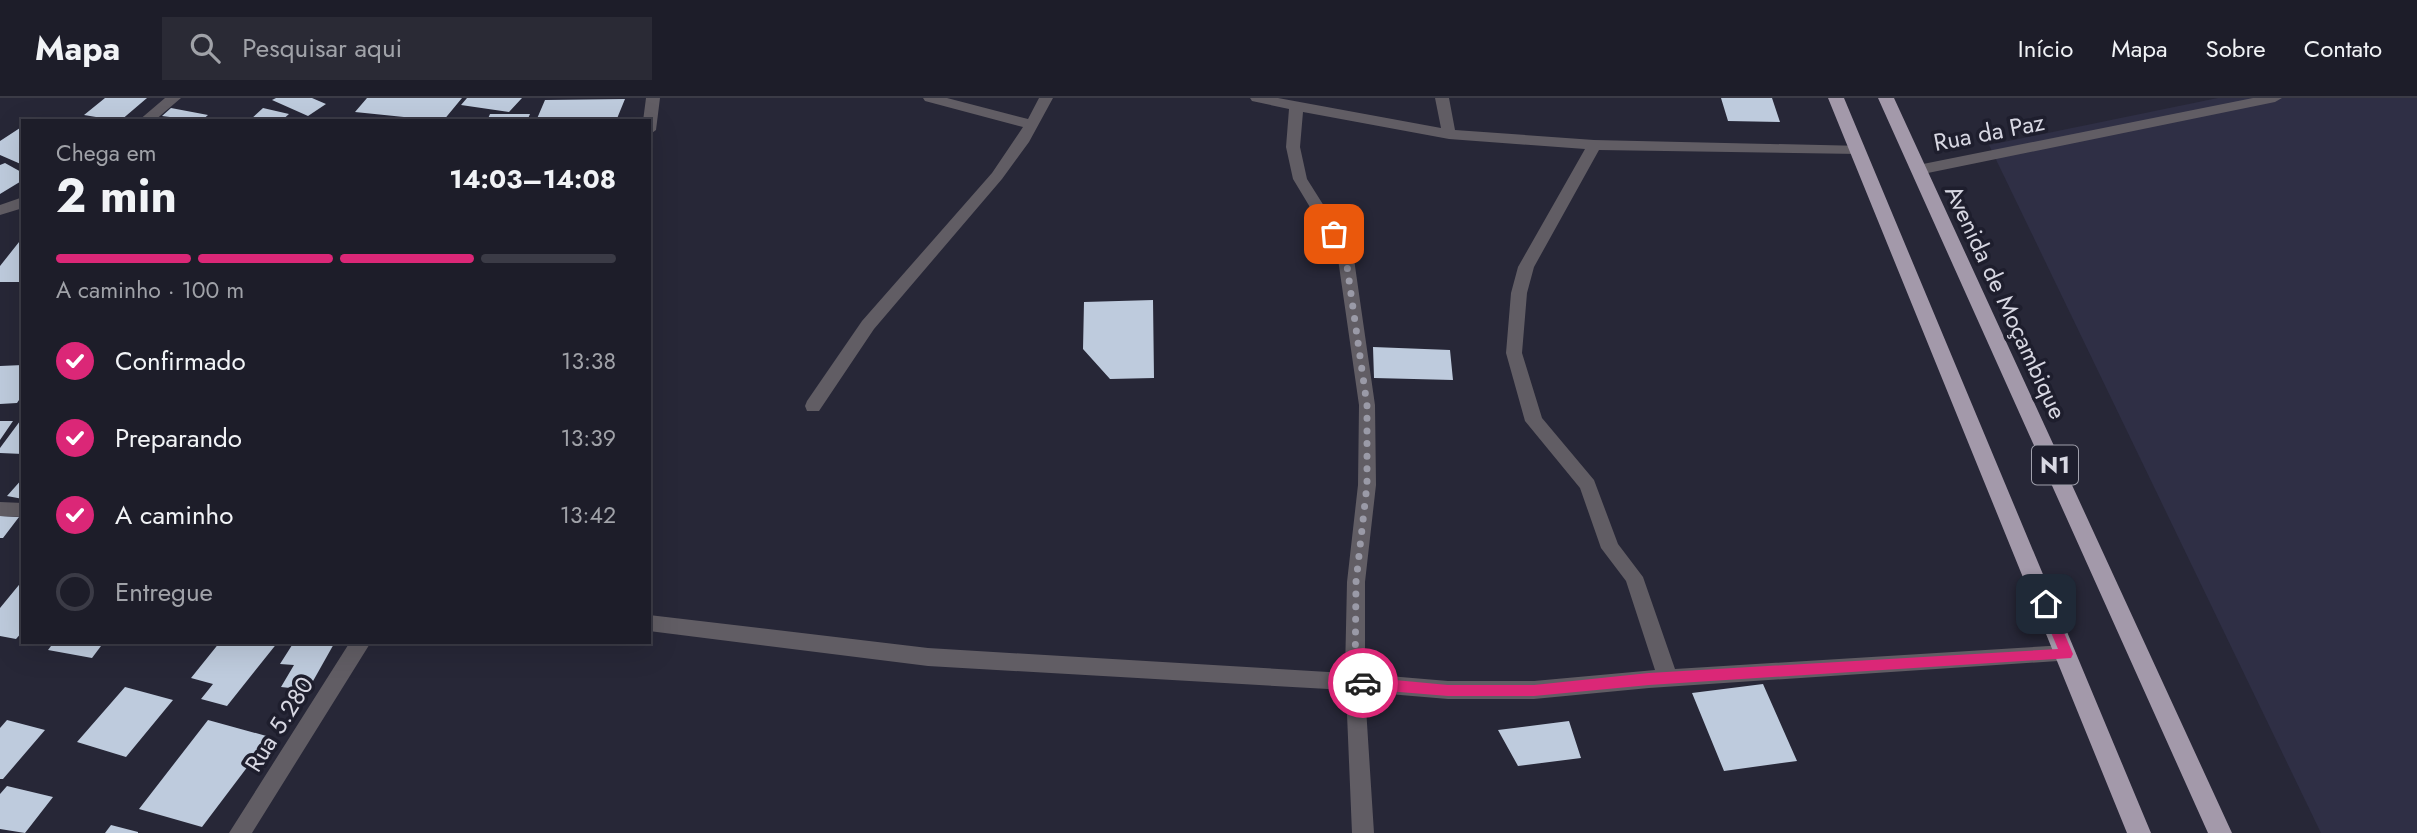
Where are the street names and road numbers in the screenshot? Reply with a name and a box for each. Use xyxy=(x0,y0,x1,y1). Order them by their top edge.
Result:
street label: Rua da Paz xyxy=(1931,104,2047,160)
street label: Avenida de Moçambique xyxy=(1936,179,2076,425)
road number: N1 xyxy=(2032,446,2078,484)
street label: Rua 5.280 xyxy=(236,669,322,779)

